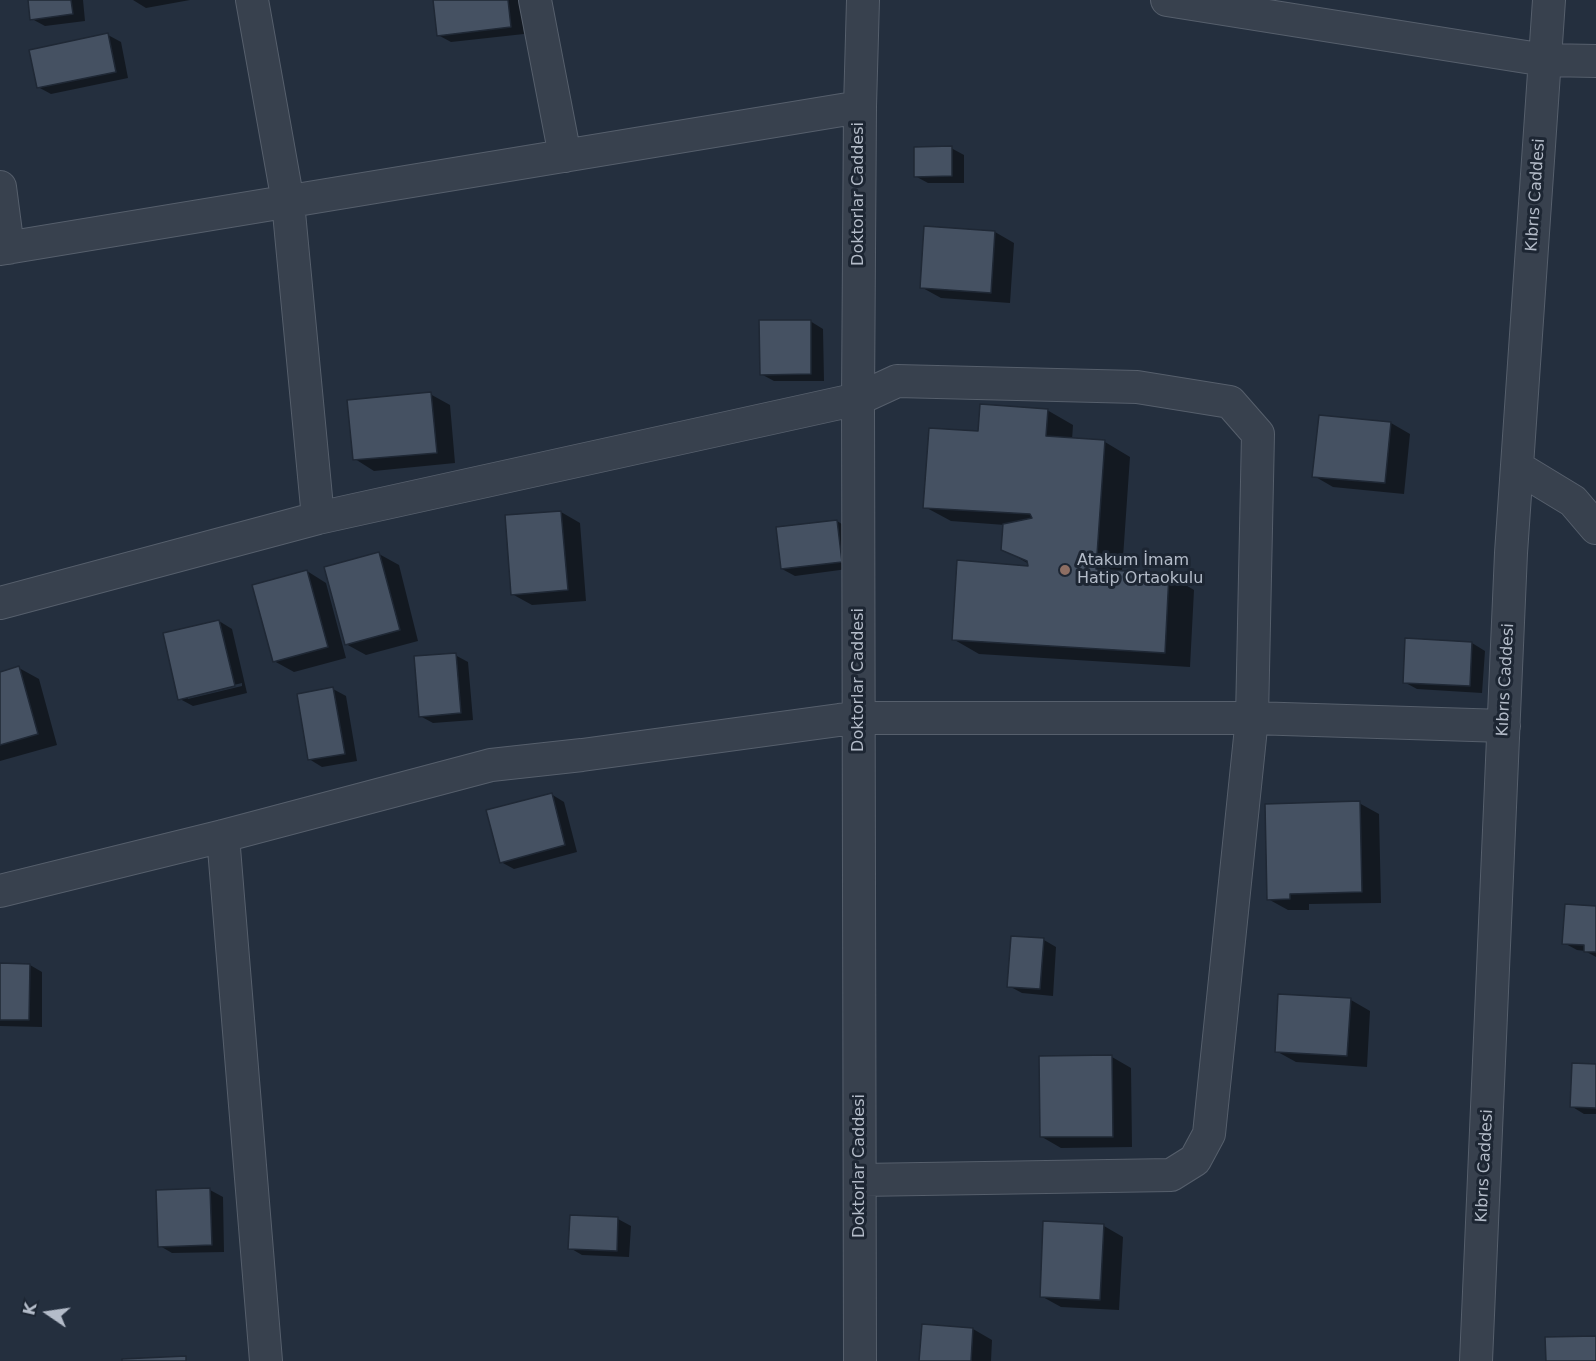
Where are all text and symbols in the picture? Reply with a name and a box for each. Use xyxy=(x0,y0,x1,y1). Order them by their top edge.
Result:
street label: Doktorlar Caddesi xyxy=(849,122,869,266)
street label: Kıbrıs Caddesi xyxy=(1522,138,1550,252)
place label: Atakum İmam Hatip Ortaokulu xyxy=(1077,551,1203,589)
marker: Atakum İmam Hatip Ortaokulu xyxy=(1058,563,1072,577)
street label: Doktorlar Caddesi xyxy=(849,608,869,752)
street label: Kıbrıs Caddesi xyxy=(1493,623,1519,737)
street label: Doktorlar Caddesi xyxy=(850,1094,870,1238)
street label: Kıbrıs Caddesi xyxy=(1472,1109,1498,1223)
north arrow xyxy=(18,1283,78,1343)
text: K xyxy=(19,1301,41,1317)

